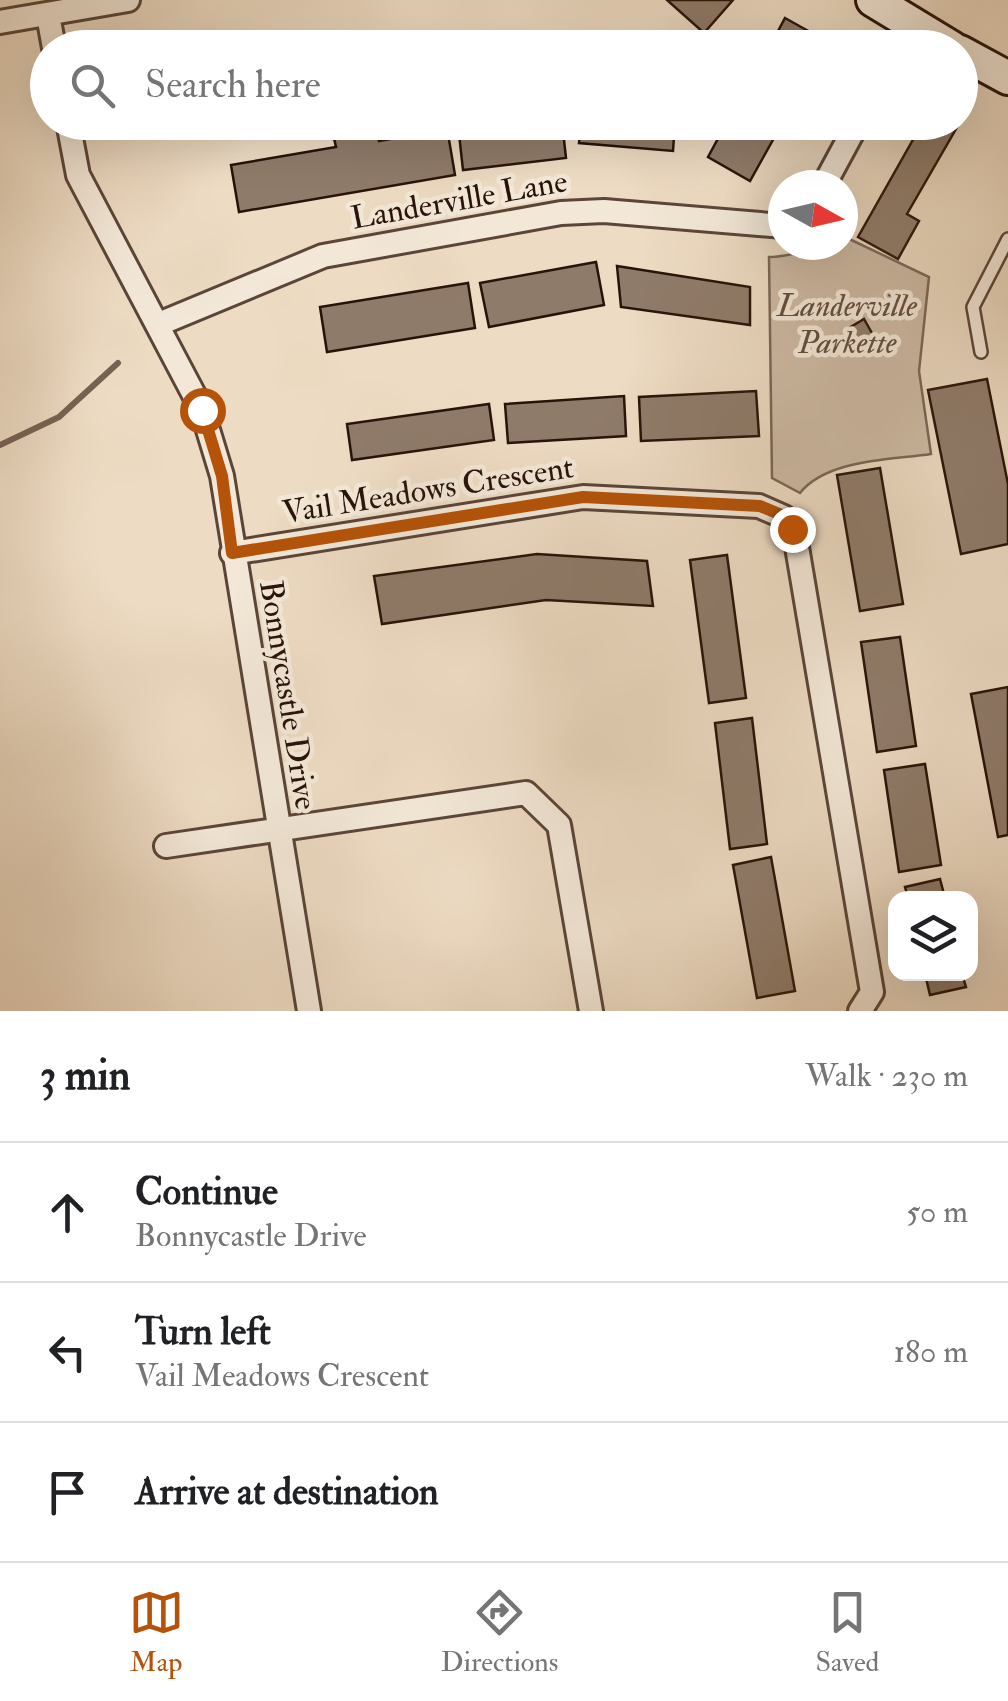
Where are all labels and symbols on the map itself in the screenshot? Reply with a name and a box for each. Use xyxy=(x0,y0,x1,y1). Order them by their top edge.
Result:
street label: Landerville Lane xyxy=(348,161,570,239)
north arrow xyxy=(768,170,858,260)
park label: Landerville Parkette xyxy=(775,286,917,363)
route start xyxy=(180,388,226,434)
street label: Vail Meadows Crescent xyxy=(280,447,576,533)
route end xyxy=(770,507,816,553)
street label: Bonnycastle Drive xyxy=(250,577,326,813)

